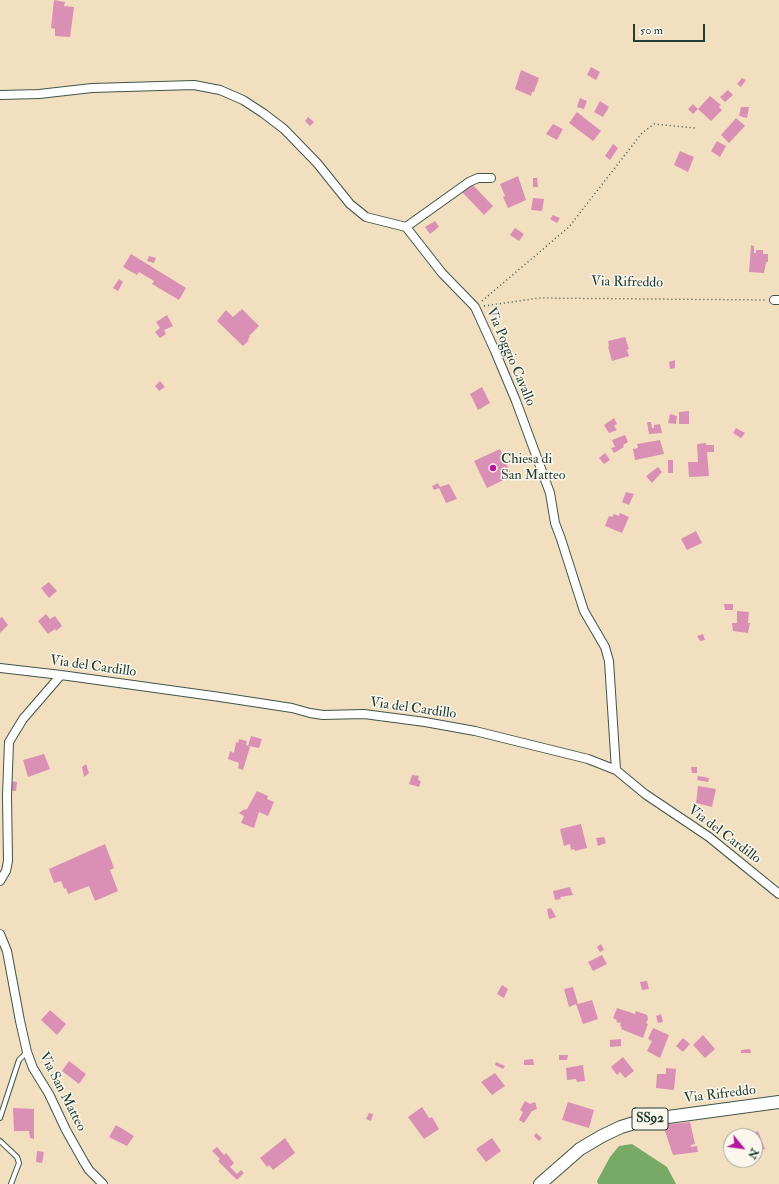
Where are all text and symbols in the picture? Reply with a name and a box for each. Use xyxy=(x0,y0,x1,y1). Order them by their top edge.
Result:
scale bar xyxy=(635,16,707,42)
text: 50 m xyxy=(640,23,663,38)
street label: Via Rifreddo xyxy=(591,274,663,292)
street label: Via Poggio Cavallo xyxy=(482,305,538,409)
place label: Chiesa di San Matteo xyxy=(501,452,566,484)
marker: Chiesa di San Matteo xyxy=(488,463,498,473)
street label: Via del Cardillo xyxy=(49,653,137,681)
street label: Via del Cardillo xyxy=(369,695,457,723)
street label: Via del Cardillo xyxy=(684,802,764,868)
street label: Via San Matteo xyxy=(35,1049,89,1135)
street label: Via Rifreddo xyxy=(683,1082,757,1108)
road number: SS92 xyxy=(632,1108,668,1130)
north arrow xyxy=(723,1128,763,1168)
text: N xyxy=(745,1146,761,1161)

